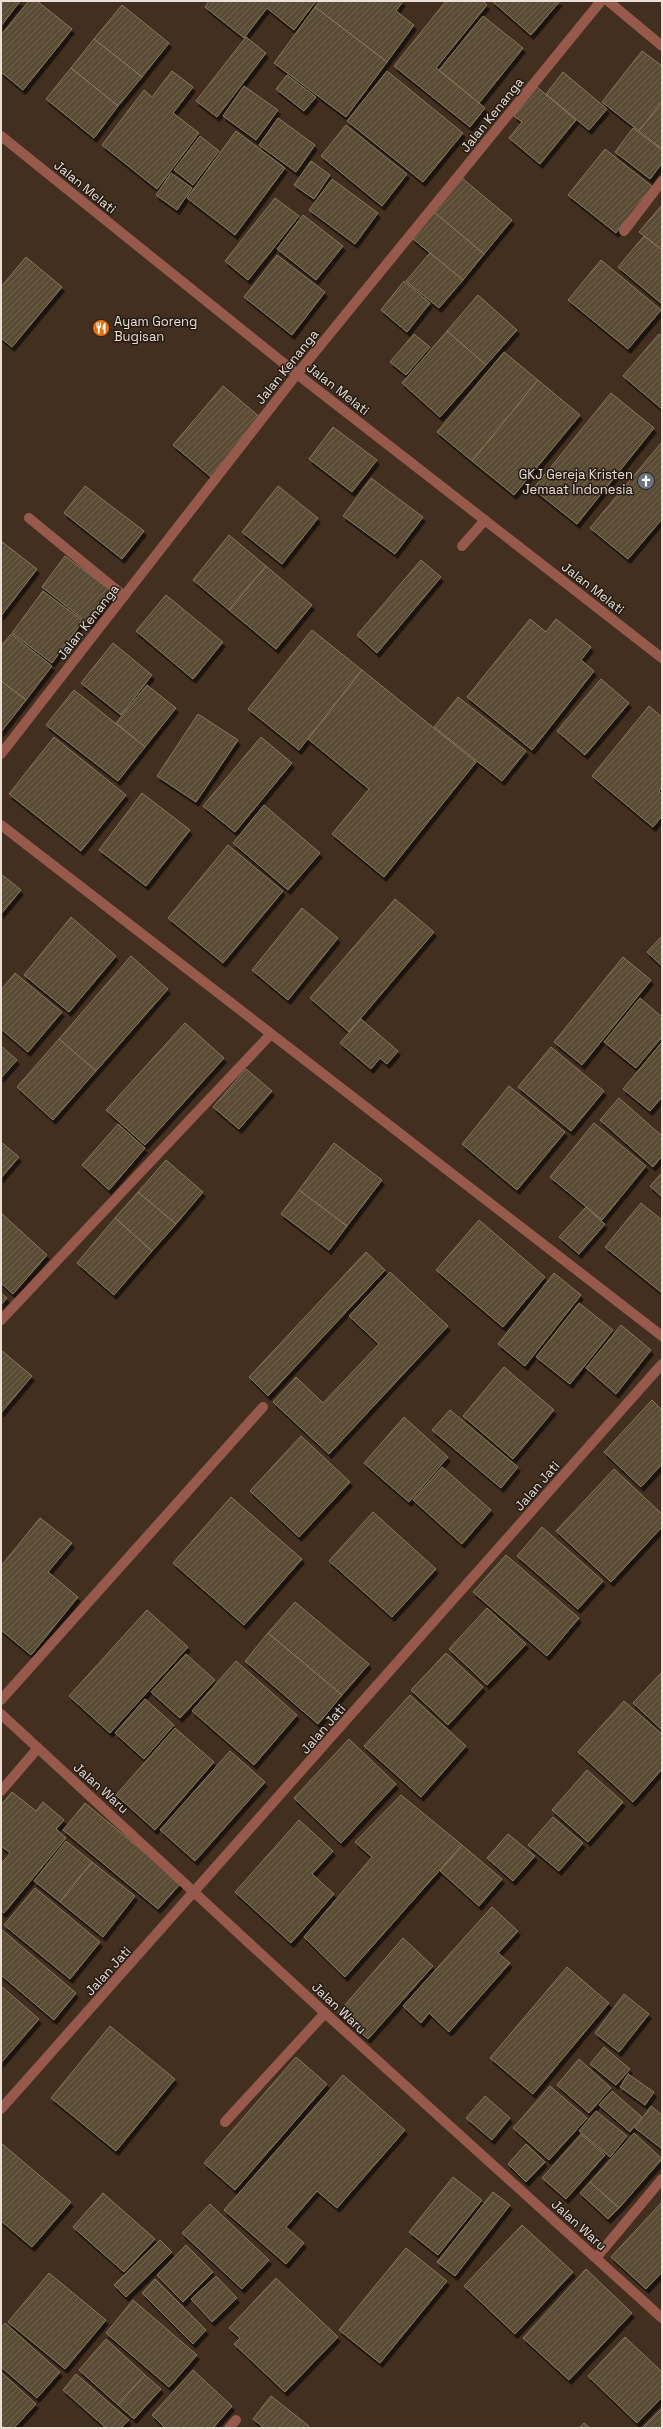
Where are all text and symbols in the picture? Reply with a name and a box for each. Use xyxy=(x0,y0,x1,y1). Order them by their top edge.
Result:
street label: Jalan Kenanga xyxy=(457,74,528,156)
street label: Jalan Melati xyxy=(50,157,120,217)
place label: Ayam Goreng Bugisan xyxy=(114,313,197,345)
restaurant icon: Ayam Goreng Bugisan xyxy=(91,318,111,338)
street label: Jalan Kenanga xyxy=(252,326,323,408)
street label: Jalan Melati xyxy=(303,359,373,419)
place label: GKJ Gereja Kristen Jemaat Indonesia xyxy=(519,466,634,498)
church icon: GKJ Gereja Kristen Jemaat Indonesia xyxy=(636,471,656,491)
street label: Jalan Melati xyxy=(558,558,628,618)
street label: Jalan Kenanga xyxy=(53,580,123,663)
street label: Jalan Jati xyxy=(511,1458,563,1514)
street label: Jalan Jati xyxy=(297,1701,349,1757)
street label: Jalan Waru xyxy=(70,1759,132,1817)
street label: Jalan Jati xyxy=(81,1943,135,1999)
street label: Jalan Waru xyxy=(308,1978,370,2038)
street label: Jalan Waru xyxy=(548,2196,610,2254)

